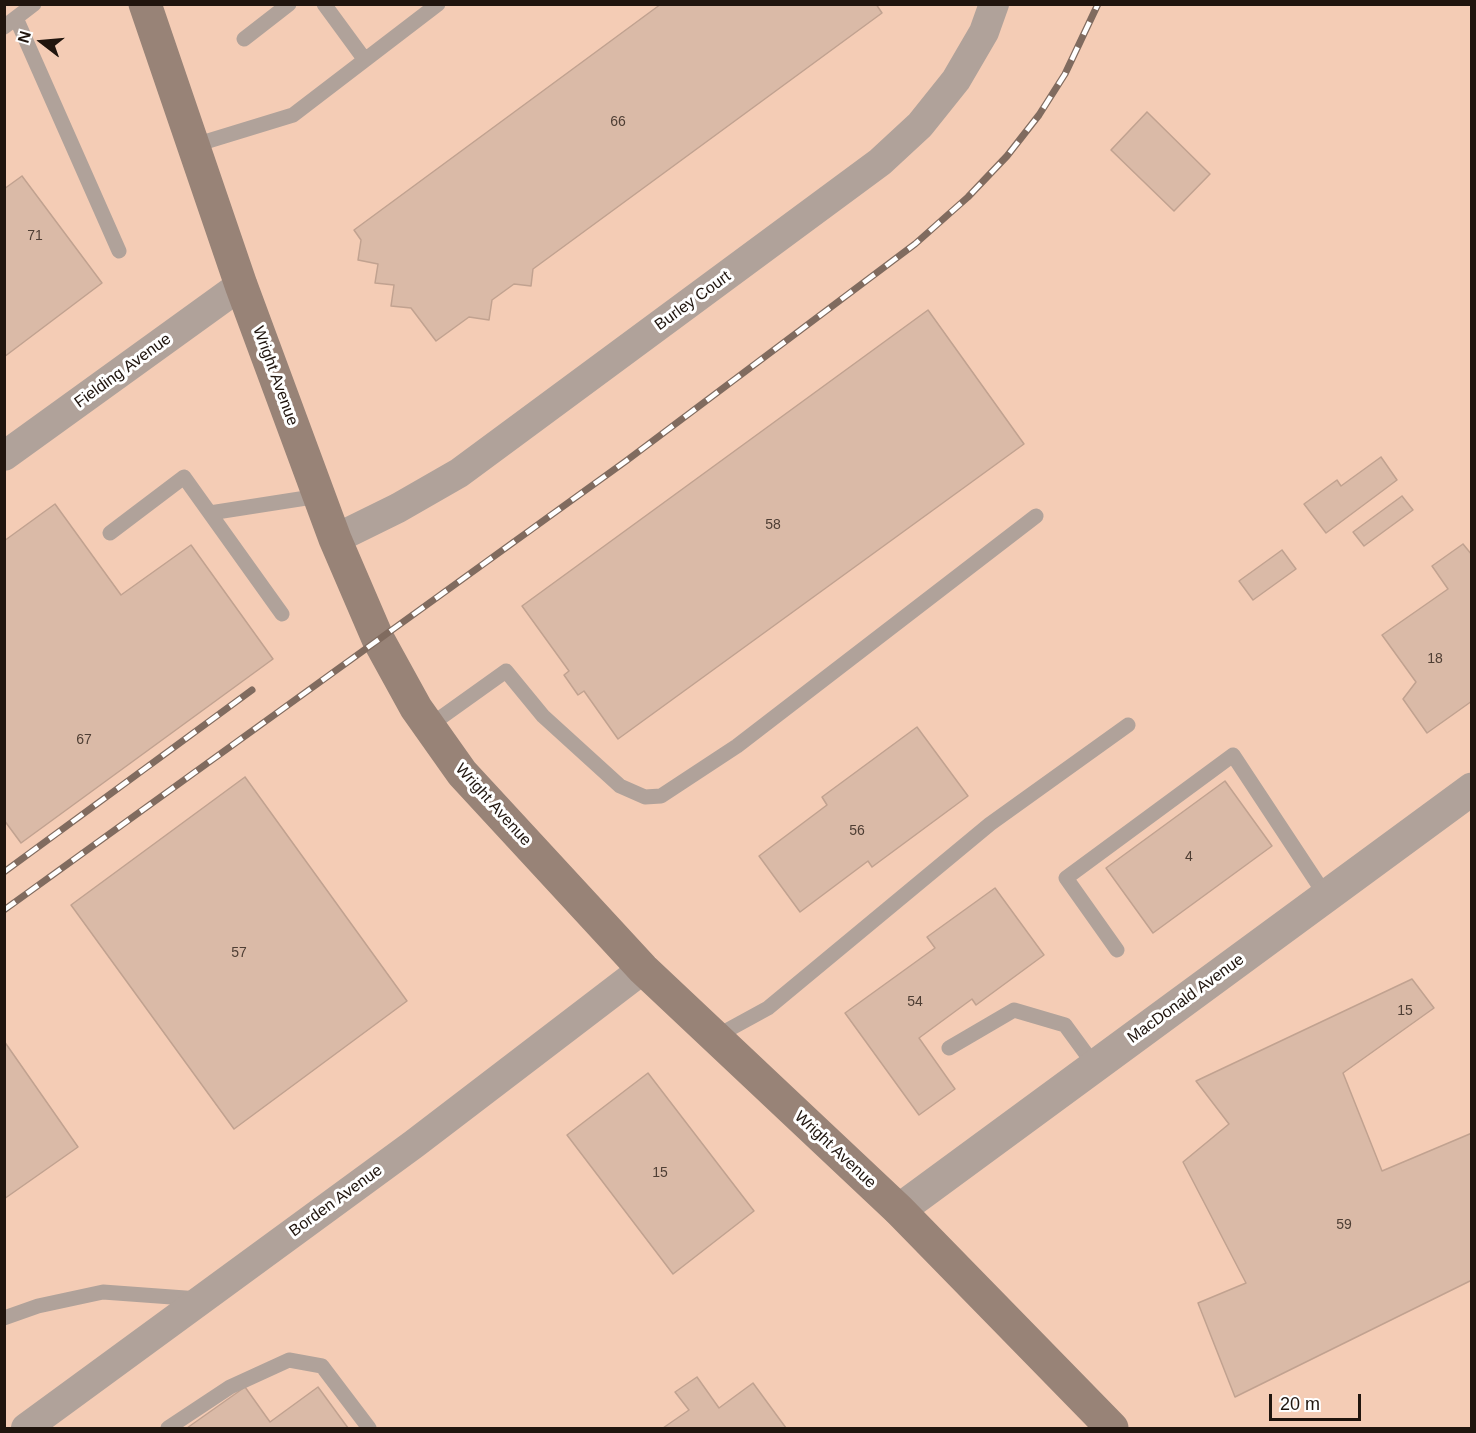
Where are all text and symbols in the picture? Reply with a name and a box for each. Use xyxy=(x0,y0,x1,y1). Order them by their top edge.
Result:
north arrow xyxy=(12,12,72,72)
text: N xyxy=(14,29,34,45)
house number: 66 xyxy=(610,114,626,130)
house number: 71 xyxy=(27,228,43,244)
street label: Burley Court xyxy=(651,267,735,335)
street label: Wright Avenue xyxy=(248,324,302,428)
street label: Fielding Avenue xyxy=(71,330,175,412)
house number: 58 xyxy=(765,517,781,533)
house number: 18 xyxy=(1427,651,1443,667)
house number: 67 xyxy=(76,732,92,748)
street label: Wright Avenue xyxy=(451,760,535,850)
house number: 56 xyxy=(849,823,865,839)
house number: 4 xyxy=(1185,849,1193,865)
house number: 57 xyxy=(231,945,247,961)
street label: MacDonald Avenue xyxy=(1124,950,1248,1048)
house number: 54 xyxy=(907,994,923,1010)
house number: 15 xyxy=(1397,1003,1413,1019)
street label: Wright Avenue xyxy=(790,1107,880,1193)
street label: Borden Avenue xyxy=(286,1161,386,1241)
house number: 15 xyxy=(652,1165,668,1181)
house number: 59 xyxy=(1336,1217,1352,1233)
scale bar xyxy=(1272,1382,1364,1420)
text: 20 m xyxy=(1280,1394,1320,1414)

